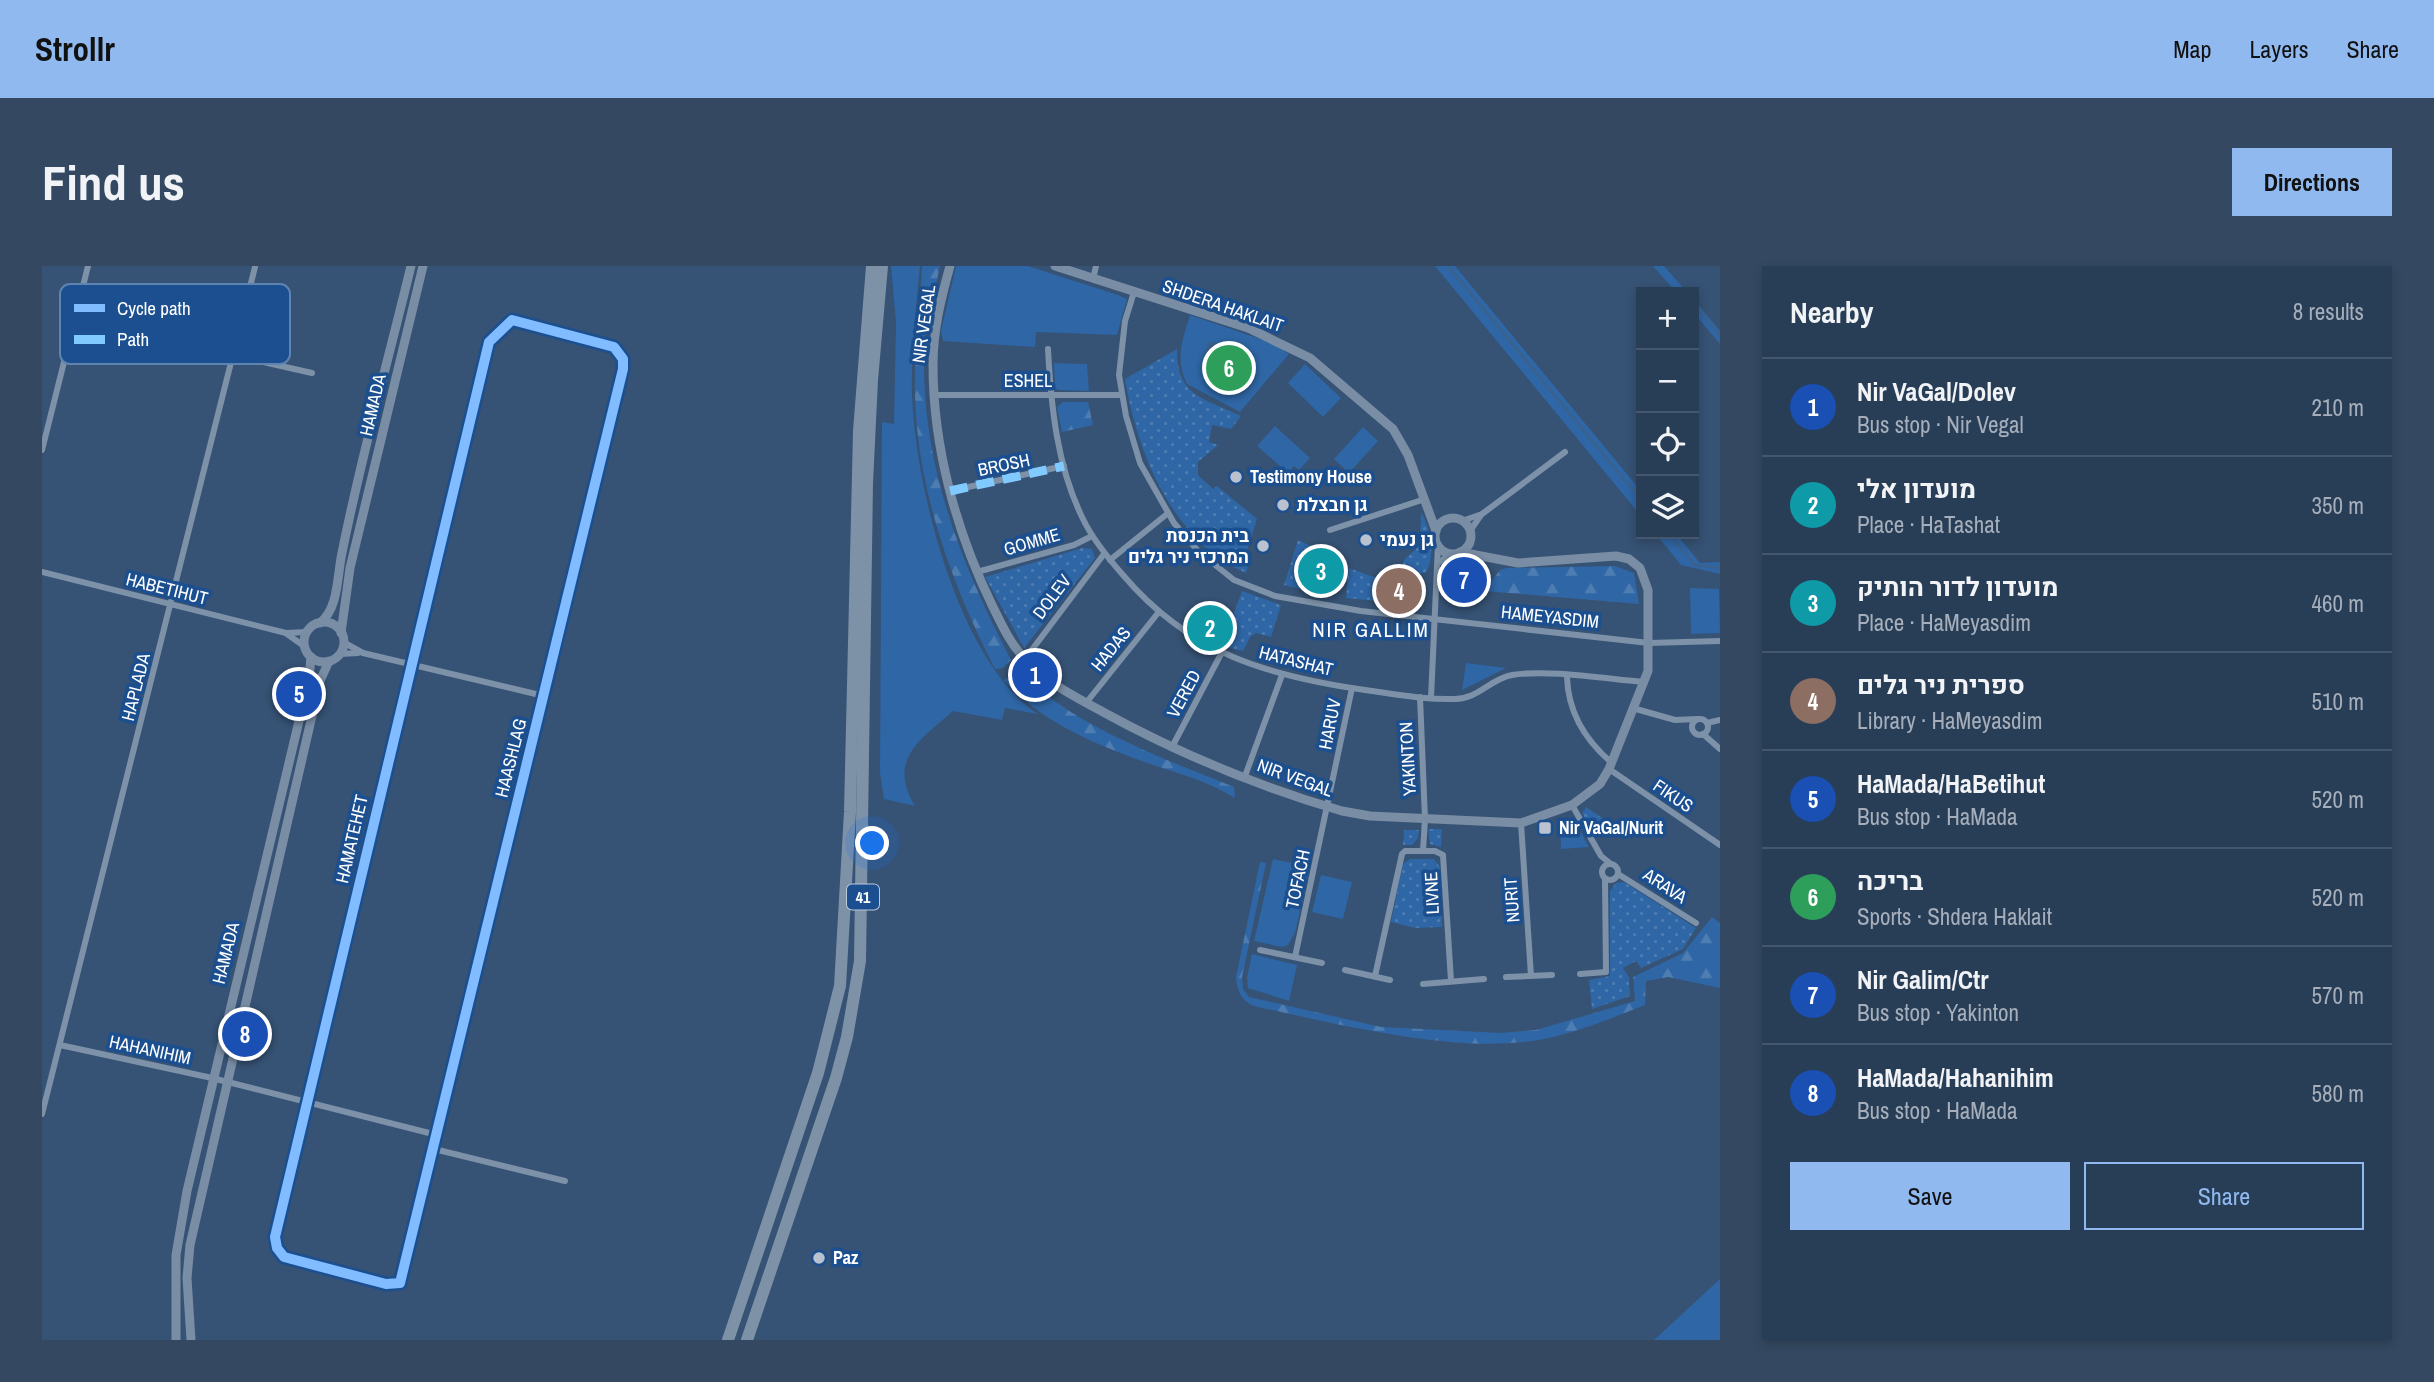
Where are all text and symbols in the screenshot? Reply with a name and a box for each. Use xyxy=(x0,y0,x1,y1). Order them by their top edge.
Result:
text: Strollr xyxy=(35,27,115,71)
text: Map xyxy=(2173,33,2211,65)
text: Layers xyxy=(2249,33,2308,65)
text: Share xyxy=(2346,33,2399,65)
button: Directions xyxy=(2232,148,2392,216)
text: Find us xyxy=(42,149,185,215)
street label: SHDERA HAKLAIT xyxy=(1159,273,1287,338)
street label: NIR VEGAL xyxy=(906,283,941,365)
legend xyxy=(60,284,290,364)
map controls xyxy=(1636,287,1699,539)
button: + xyxy=(1636,287,1699,350)
text: Nearby xyxy=(1790,292,1873,332)
text: Cycle path xyxy=(117,295,191,321)
text: 8 results xyxy=(2293,296,2364,327)
text: Path xyxy=(117,326,149,352)
pin: 6 xyxy=(1206,342,1252,394)
button: − xyxy=(1636,350,1699,413)
street label: ESHEL xyxy=(1004,368,1052,393)
street label: HAMADA xyxy=(353,371,392,438)
text: Nir VaGal/Dolev xyxy=(1857,374,2016,409)
text: 1 xyxy=(1808,392,1818,423)
text: 210 m xyxy=(2312,392,2364,423)
text: Bus stop · Nir Vegal xyxy=(1857,409,2024,440)
button: locate xyxy=(1636,413,1699,476)
street label: BROSH xyxy=(976,447,1032,482)
place label: Testimony House xyxy=(1250,464,1372,489)
marker: Testimony House xyxy=(1228,469,1244,485)
text: מועדון אלי xyxy=(1857,471,1976,506)
button: layers xyxy=(1636,476,1699,539)
text: 2 xyxy=(1808,490,1818,521)
text: 350 m xyxy=(2312,490,2364,521)
place label: גן חבצלת xyxy=(1297,492,1368,517)
marker: גן חבצלת xyxy=(1275,497,1291,513)
text: Place · HaTashat xyxy=(1857,509,2000,540)
street label: GOMME xyxy=(1001,522,1063,561)
place label: בית הכנסת המרכזי ניר גלים xyxy=(1128,523,1249,569)
place label: גן נעמי xyxy=(1380,527,1434,552)
marker: גן נעמי xyxy=(1358,532,1374,548)
marker: בית הכנסת המרכזי ניר גלים xyxy=(1255,538,1271,554)
pin: 3 xyxy=(1298,545,1344,597)
pin: 7 xyxy=(1441,554,1487,606)
pin: 4 xyxy=(1376,565,1422,617)
street label: HABETIHUT xyxy=(124,566,211,611)
street label: DOLEV xyxy=(1027,569,1077,624)
text: מועדון לדור הותיק xyxy=(1857,569,2058,604)
text: 3 xyxy=(1808,588,1818,619)
text: 460 m xyxy=(2312,588,2364,619)
street label: HAMEYASDIM xyxy=(1500,599,1600,634)
pin: 2 xyxy=(1187,602,1233,654)
text: Place · HaMeyasdim xyxy=(1857,607,2031,638)
district label: NIR GALLIM xyxy=(1312,615,1430,644)
street label: HADAS xyxy=(1085,621,1136,676)
street label: HATASHAT xyxy=(1256,639,1336,682)
pin: 1 xyxy=(1012,649,1058,701)
street label: HAPLADA xyxy=(115,650,156,723)
street label: VERED xyxy=(1161,665,1207,722)
text: ספרית ניר גלים xyxy=(1857,667,2025,702)
pin: 5 xyxy=(276,668,322,720)
text: 4 xyxy=(1808,686,1818,717)
text: 510 m xyxy=(2312,686,2364,717)
street label: HARUV xyxy=(1312,696,1347,752)
text: Library · HaMeyasdim xyxy=(1857,705,2043,736)
street label: HAASHLAG xyxy=(489,716,532,800)
street label: YAKINTON xyxy=(1393,721,1422,797)
street label: NIR VEGAL xyxy=(1254,752,1336,803)
text: HaMada/HaBetihut xyxy=(1857,766,2045,801)
street label: FIKUS xyxy=(1648,773,1698,818)
text: 5 xyxy=(1808,784,1818,815)
text: 520 m xyxy=(2312,784,2364,815)
street label: HAMATEHET xyxy=(329,792,374,886)
text: Bus stop · HaMada xyxy=(1857,801,2017,832)
place label: Nir VaGal/Nurit xyxy=(1559,815,1663,840)
marker: Nir VaGal/Nurit xyxy=(1537,820,1553,836)
your location xyxy=(855,826,889,860)
street label: TOFACH xyxy=(1279,847,1316,911)
street label: ARAVA xyxy=(1638,862,1692,909)
text: בריכה xyxy=(1857,863,1923,898)
street label: LIVNE xyxy=(1418,871,1445,915)
street label: NURIT xyxy=(1497,877,1526,923)
text: 6 xyxy=(1808,882,1818,913)
text: 520 m xyxy=(2312,882,2364,913)
road number: 41 xyxy=(847,884,879,910)
text: Sports · Shdera Haklait xyxy=(1857,901,2052,932)
street label: HAMADA xyxy=(206,919,245,987)
text: Nir Galim/Ctr xyxy=(1857,962,1989,997)
text: 7 xyxy=(1808,980,1818,1011)
text: 570 m xyxy=(2312,980,2364,1011)
text: Bus stop · Yakinton xyxy=(1857,997,2019,1028)
pin: 8 xyxy=(222,1008,268,1060)
street label: HAHANIHIM xyxy=(107,1029,193,1070)
text: HaMada/Hahanihim xyxy=(1857,1060,2054,1095)
text: 8 xyxy=(1808,1078,1818,1109)
text: 580 m xyxy=(2312,1078,2364,1109)
text: Bus stop · HaMada xyxy=(1857,1095,2017,1126)
button: Save xyxy=(1790,1162,2070,1230)
button: Share xyxy=(2084,1162,2364,1230)
place label: Paz xyxy=(833,1245,859,1270)
marker: Paz xyxy=(811,1250,827,1266)

